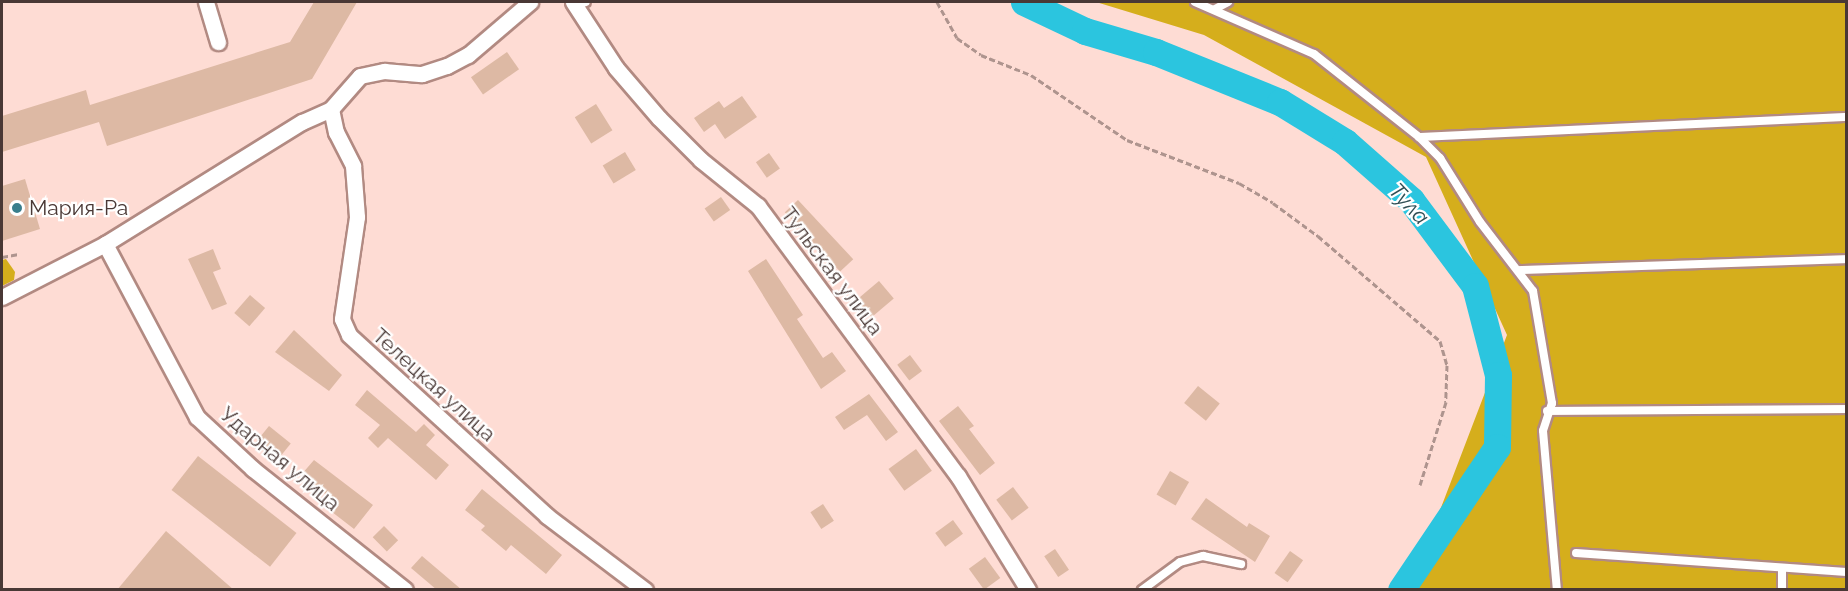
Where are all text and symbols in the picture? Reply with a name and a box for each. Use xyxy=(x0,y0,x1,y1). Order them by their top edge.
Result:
water label: Тула xyxy=(1383,178,1435,230)
place label: Мария-Ра xyxy=(29,195,128,221)
marker: Мария-Ра xyxy=(10,201,24,215)
street label: Тульская улица xyxy=(776,202,888,340)
street label: Телецкая улица xyxy=(367,323,501,447)
street label: Ударная улица xyxy=(215,402,345,516)

